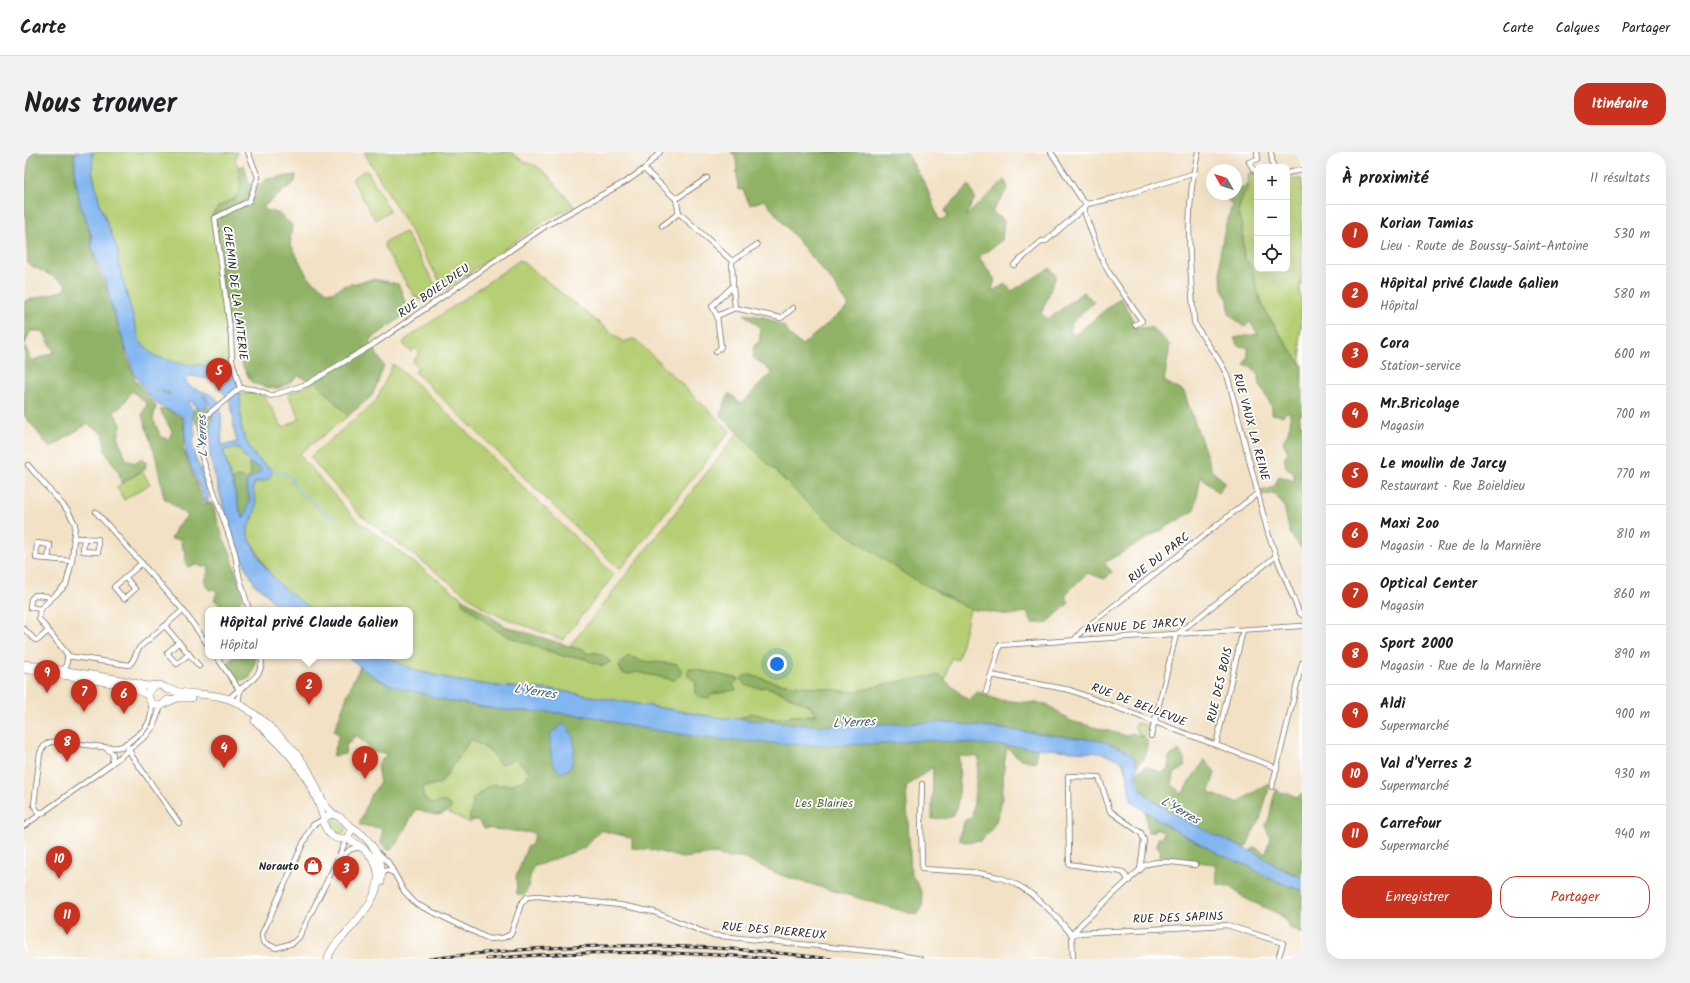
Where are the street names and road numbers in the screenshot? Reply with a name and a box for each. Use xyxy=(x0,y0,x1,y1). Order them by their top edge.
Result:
street label: CHEMIN DE LA LAITERIE xyxy=(217,225,253,362)
street label: RUE BOIELDIEU xyxy=(394,259,474,323)
street label: RUE VAUX LA REINE xyxy=(1227,371,1275,484)
street label: RUE DU PARC xyxy=(1124,528,1194,588)
street label: AVENUE DE JARCY xyxy=(1084,613,1187,639)
street label: RUE DES BOIS xyxy=(1202,645,1238,725)
street label: RUE DE BELLEVUE xyxy=(1088,678,1190,732)
street label: RUE DES SAPINS xyxy=(1133,907,1224,929)
street label: RUE DES PIERREUX xyxy=(721,917,828,945)

